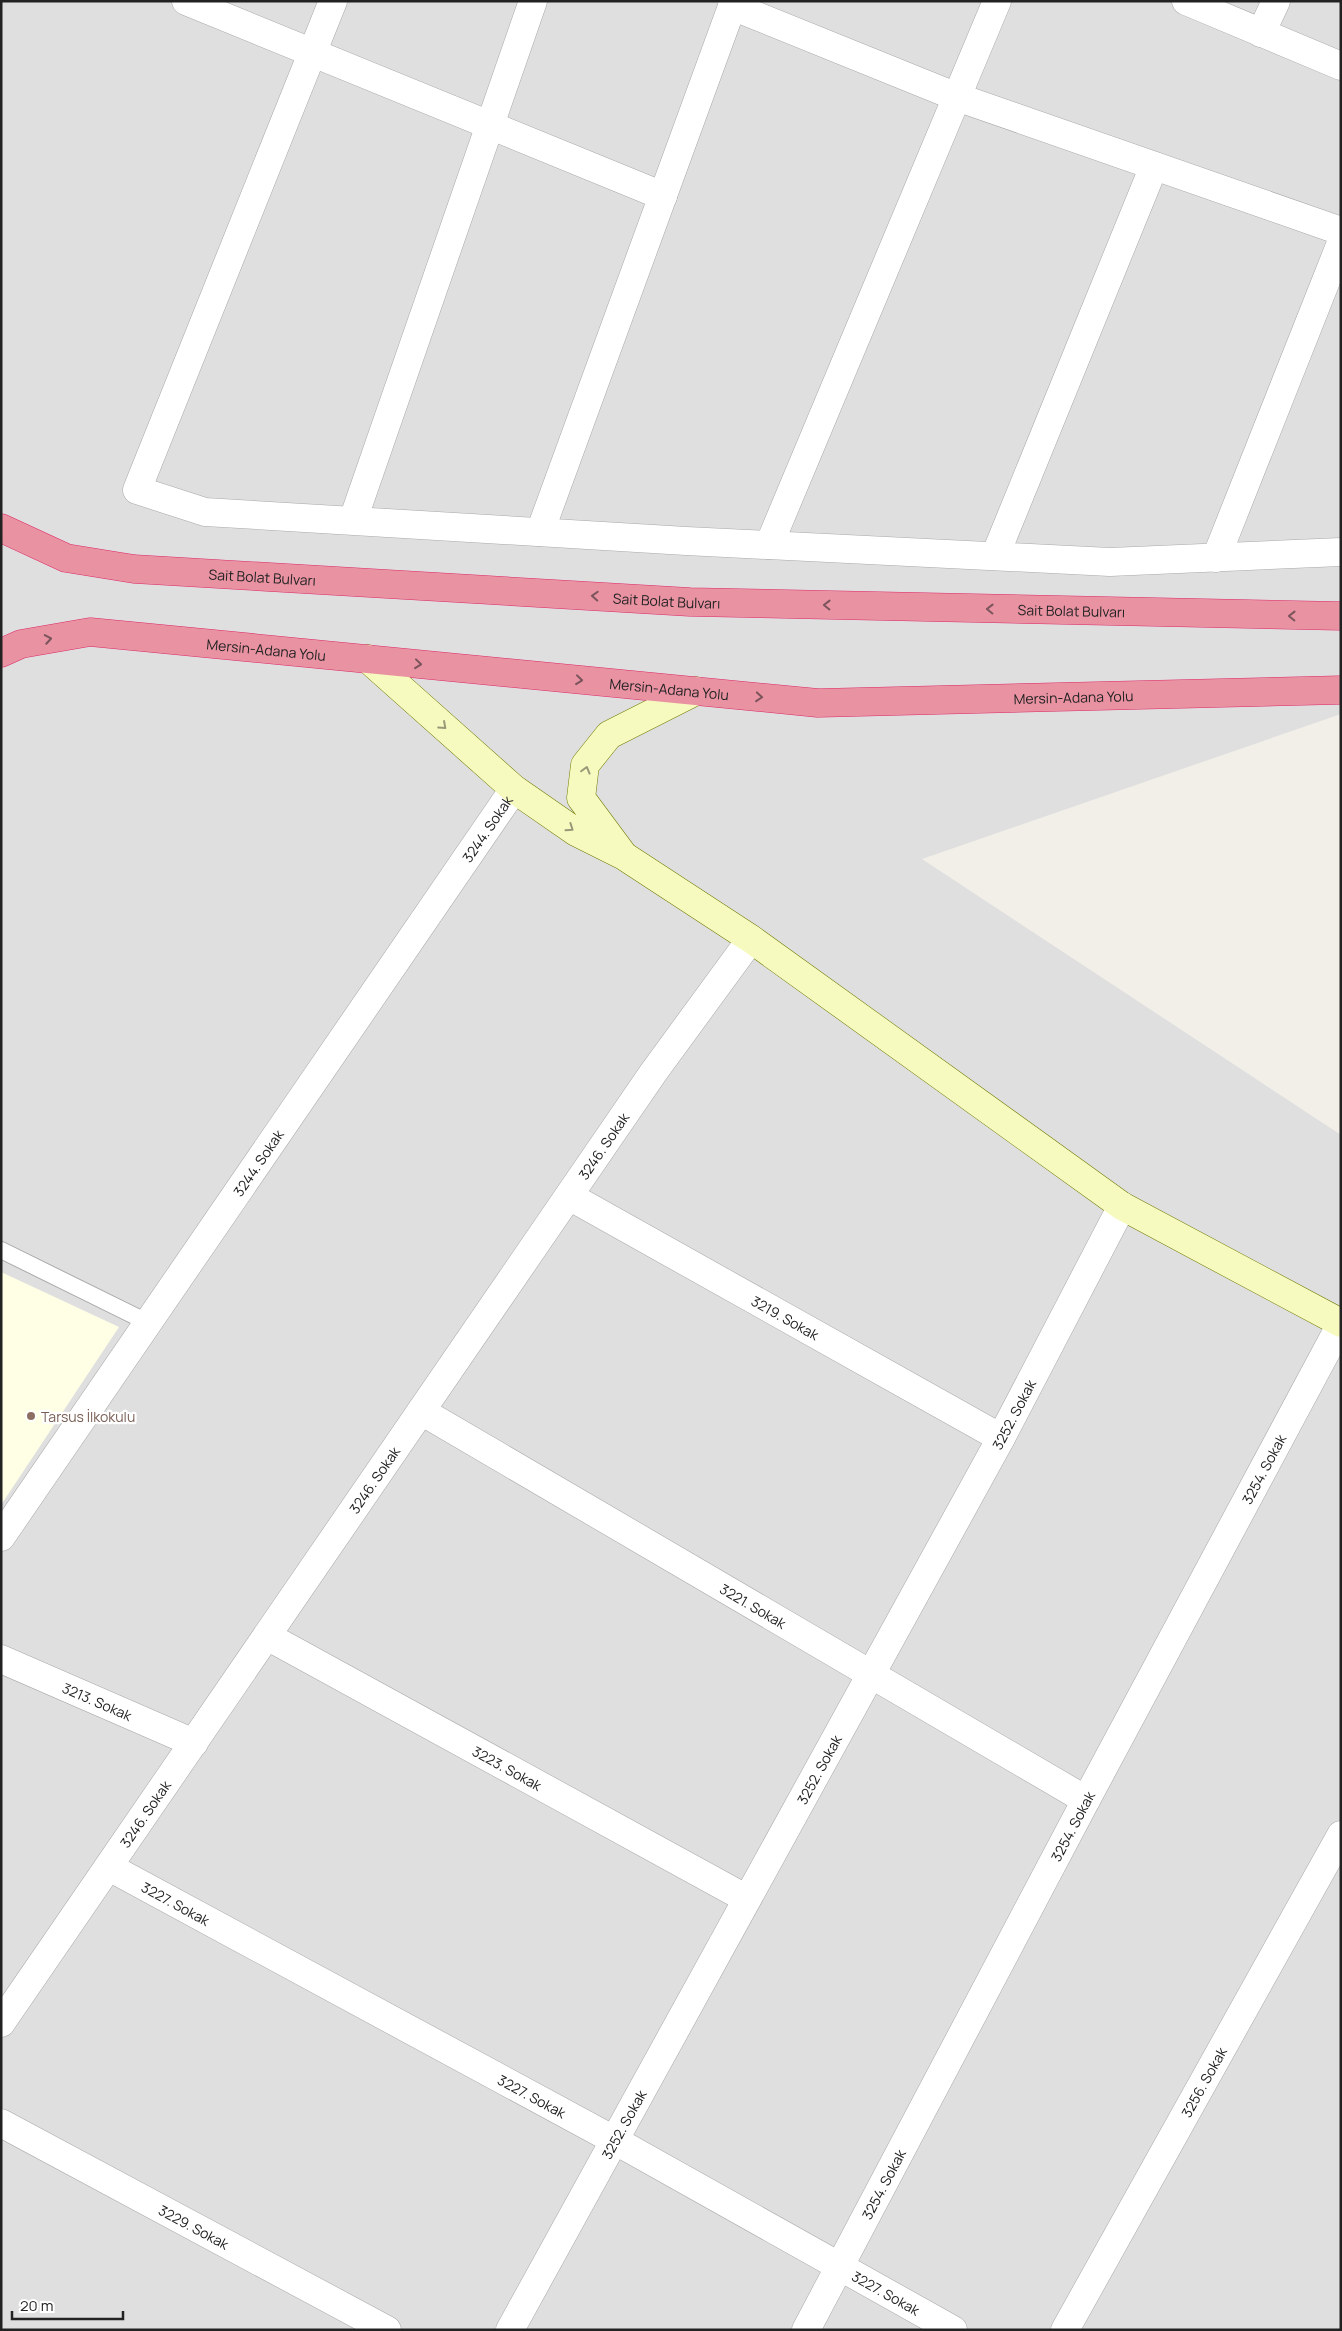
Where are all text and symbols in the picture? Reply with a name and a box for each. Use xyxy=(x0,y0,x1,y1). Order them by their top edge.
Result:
street label: Sait Bolat Bulvarı xyxy=(208,564,317,589)
street label: Sait Bolat Bulvarı xyxy=(612,588,721,612)
one-way arrow xyxy=(591,591,599,602)
one-way arrow xyxy=(823,600,830,610)
street label: Sait Bolat Bulvarı xyxy=(1018,600,1125,621)
one-way arrow xyxy=(985,604,993,614)
one-way arrow xyxy=(1288,610,1296,621)
street label: Mersin-Adana Yolu xyxy=(206,634,327,664)
one-way arrow xyxy=(43,635,52,645)
one-way arrow xyxy=(414,658,422,669)
street label: Mersin-Adana Yolu xyxy=(609,673,730,704)
one-way arrow xyxy=(576,674,584,685)
street label: Mersin-Adana Yolu xyxy=(1013,686,1134,708)
one-way arrow xyxy=(755,691,763,702)
one-way arrow xyxy=(438,721,447,730)
one-way arrow xyxy=(580,766,590,774)
street label: 3244. Sokak xyxy=(457,791,517,866)
one-way arrow xyxy=(564,822,574,831)
street label: 3246. Sokak xyxy=(573,1108,633,1183)
street label: 3244. Sokak xyxy=(228,1125,288,1200)
street label: 3219. Sokak xyxy=(748,1291,823,1344)
street label: 3252. Sokak xyxy=(987,1375,1040,1453)
place label: Tarsus İlkokulu xyxy=(41,1407,135,1426)
marker: Tarsus İlkokulu xyxy=(25,1410,37,1422)
street label: 3254. Sokak xyxy=(1237,1430,1290,1507)
street label: 3246. Sokak xyxy=(344,1442,404,1517)
street label: 3221. Sokak xyxy=(717,1579,791,1633)
street label: 3213. Sokak xyxy=(60,1677,136,1725)
street label: 3252. Sokak xyxy=(792,1730,846,1807)
street label: 3223. Sokak xyxy=(469,1741,546,1795)
street label: 3246. Sokak xyxy=(115,1775,175,1851)
street label: 3254. Sokak xyxy=(1046,1787,1099,1864)
street label: 3227. Sokak xyxy=(138,1877,214,1930)
street label: 3256. Sokak xyxy=(1176,2043,1231,2120)
street label: 3227. Sokak xyxy=(495,2070,570,2122)
street label: 3252. Sokak xyxy=(597,2085,651,2162)
street label: 3254. Sokak xyxy=(857,2145,910,2222)
street label: 3229. Sokak xyxy=(156,2200,233,2254)
street label: 3227. Sokak xyxy=(849,2266,924,2320)
scale bar xyxy=(12,2288,124,2320)
text: 20 m xyxy=(20,2295,53,2316)

